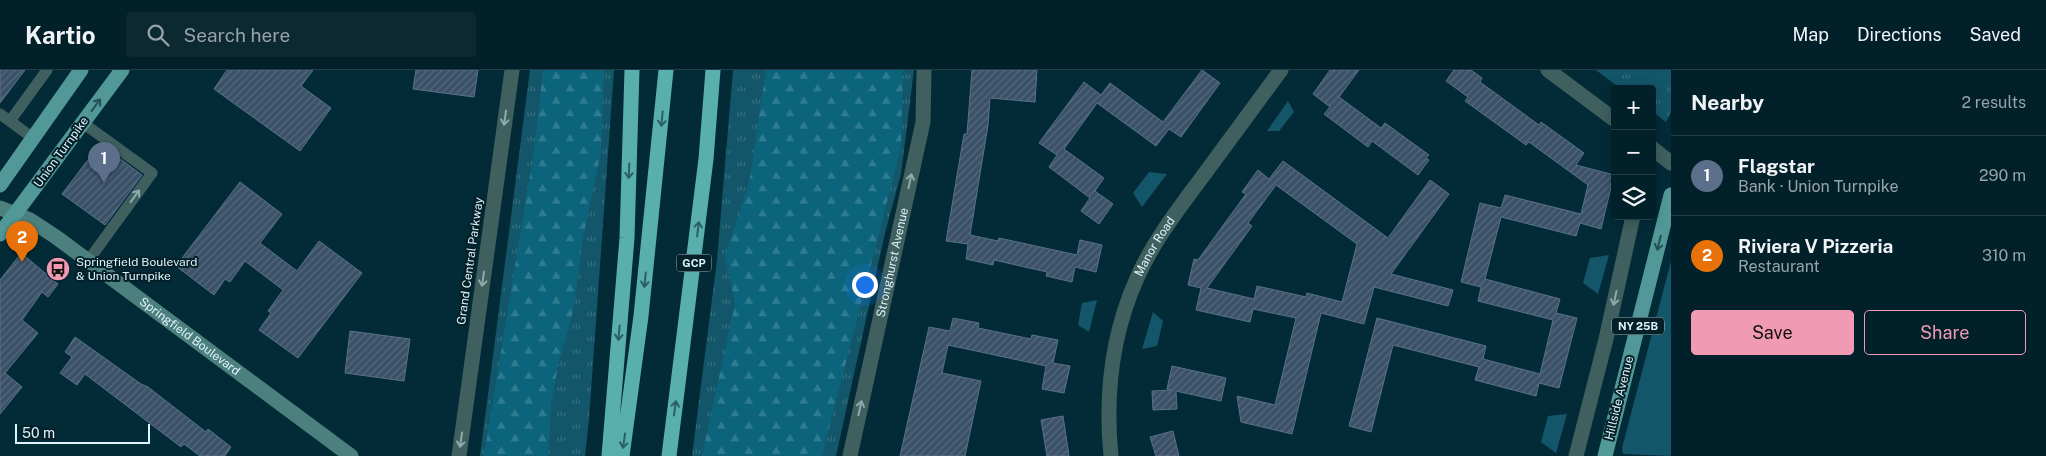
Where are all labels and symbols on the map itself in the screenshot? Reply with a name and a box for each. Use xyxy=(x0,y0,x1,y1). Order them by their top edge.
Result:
one-way arrow xyxy=(91,98,101,112)
one-way arrow xyxy=(500,110,510,126)
one-way arrow xyxy=(657,110,666,126)
street label: Union Turnpike xyxy=(31,114,91,190)
pin: 1 xyxy=(88,142,120,183)
one-way arrow xyxy=(624,162,634,179)
one-way arrow xyxy=(906,174,915,190)
one-way arrow xyxy=(130,189,140,203)
street label: Grand Central Parkway xyxy=(454,196,486,326)
street label: Stronghurst Avenue xyxy=(874,206,911,319)
street label: Manor Road xyxy=(1132,214,1178,279)
pin: 2 xyxy=(6,221,38,262)
one-way arrow xyxy=(693,221,703,237)
one-way arrow xyxy=(1654,234,1663,250)
road number: GCP xyxy=(676,254,712,272)
place label: Springfield Boulevard & Union Turnpike xyxy=(76,255,198,283)
bus stop icon: Springfield Boulevard & Union Turnpike xyxy=(45,256,71,282)
one-way arrow xyxy=(478,271,488,287)
one-way arrow xyxy=(640,272,650,288)
your location xyxy=(852,272,878,298)
one-way arrow xyxy=(1610,290,1619,306)
street label: Springfield Boulevard xyxy=(137,294,243,378)
road number: NY 25B xyxy=(1612,318,1664,334)
one-way arrow xyxy=(614,325,624,341)
street label: Hillside Avenue xyxy=(1602,354,1636,442)
one-way arrow xyxy=(671,400,681,416)
one-way arrow xyxy=(856,401,865,417)
scale bar xyxy=(15,421,150,444)
one-way arrow xyxy=(456,432,466,448)
one-way arrow xyxy=(619,433,629,449)

